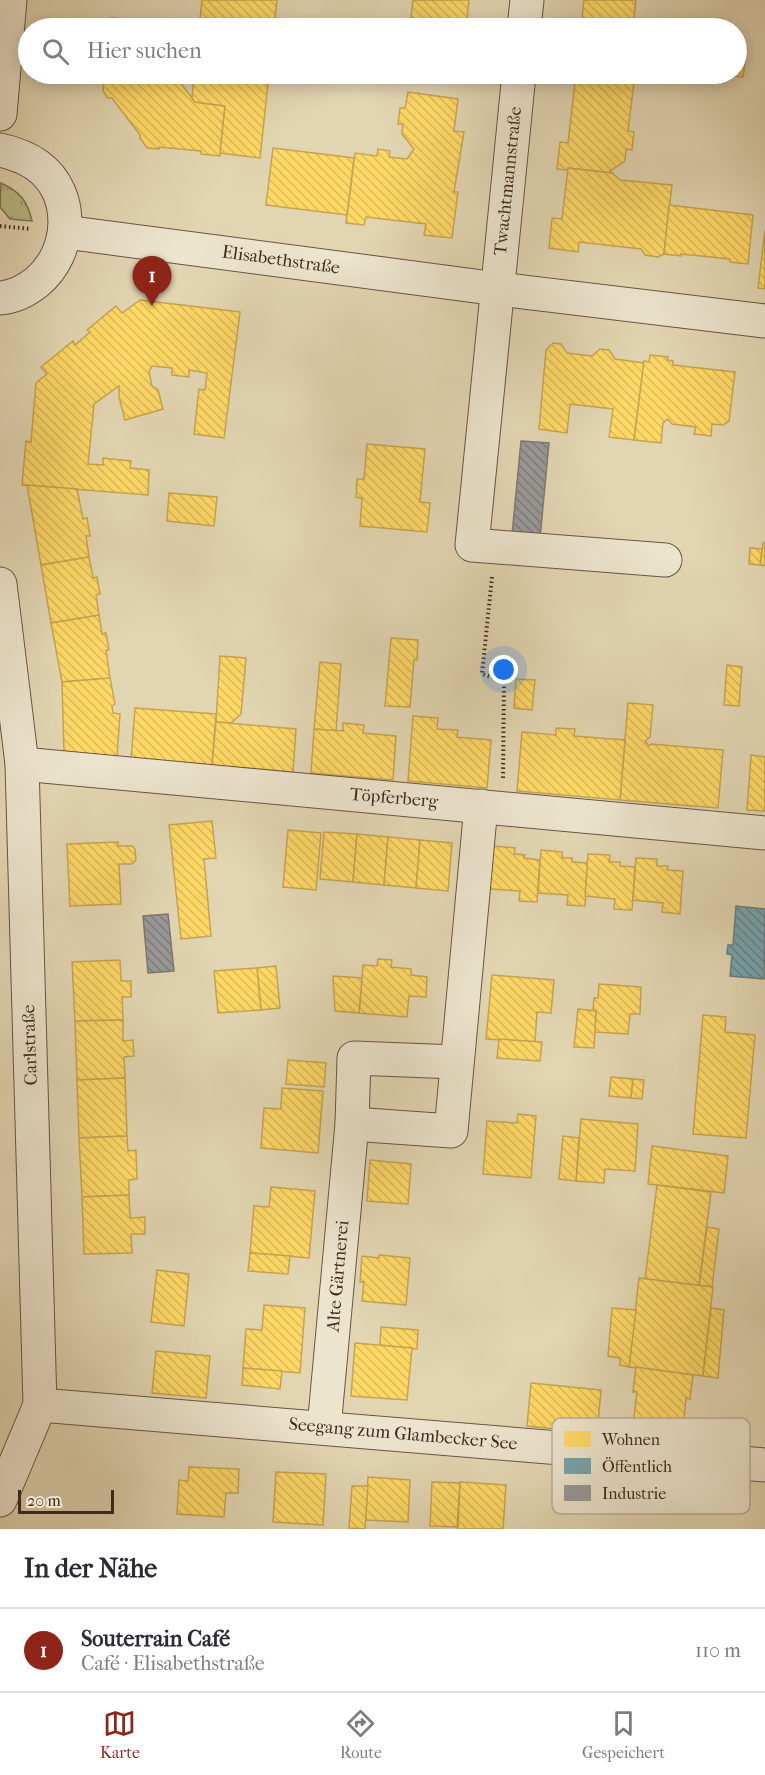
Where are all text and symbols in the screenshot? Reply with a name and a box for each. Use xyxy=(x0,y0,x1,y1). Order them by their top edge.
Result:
search box xyxy=(18,18,747,84)
icon: search xyxy=(39,35,72,68)
text: Hier suchen xyxy=(87,38,202,64)
street label: Twachtmannstraße xyxy=(490,105,526,256)
street label: Elisabethstraße xyxy=(221,241,341,279)
pin: 1 xyxy=(132,256,172,306)
your location xyxy=(489,655,518,684)
street label: Töpferberg xyxy=(349,784,439,812)
street label: Carlstraße xyxy=(18,1004,42,1086)
street label: Alte Gärtnerei xyxy=(323,1219,353,1334)
street label: Seegang zum Glambecker See xyxy=(288,1414,518,1454)
legend xyxy=(552,1418,750,1514)
text: Wohnen xyxy=(601,1430,661,1449)
text: Öffentlich xyxy=(602,1457,672,1476)
text: Industrie xyxy=(602,1484,666,1503)
scale bar xyxy=(18,1487,114,1514)
text: 20 m xyxy=(27,1491,61,1510)
text: In der Nähe xyxy=(24,1553,157,1584)
text: Souterrain Café xyxy=(81,1626,230,1652)
text: 1 xyxy=(40,1639,47,1662)
text: 110 m xyxy=(695,1639,741,1662)
text: Café · Elisabethstraße xyxy=(81,1652,265,1675)
tab: Karte xyxy=(100,1707,140,1762)
tab: Route xyxy=(340,1707,382,1762)
tab: Gespeichert xyxy=(582,1707,665,1762)

